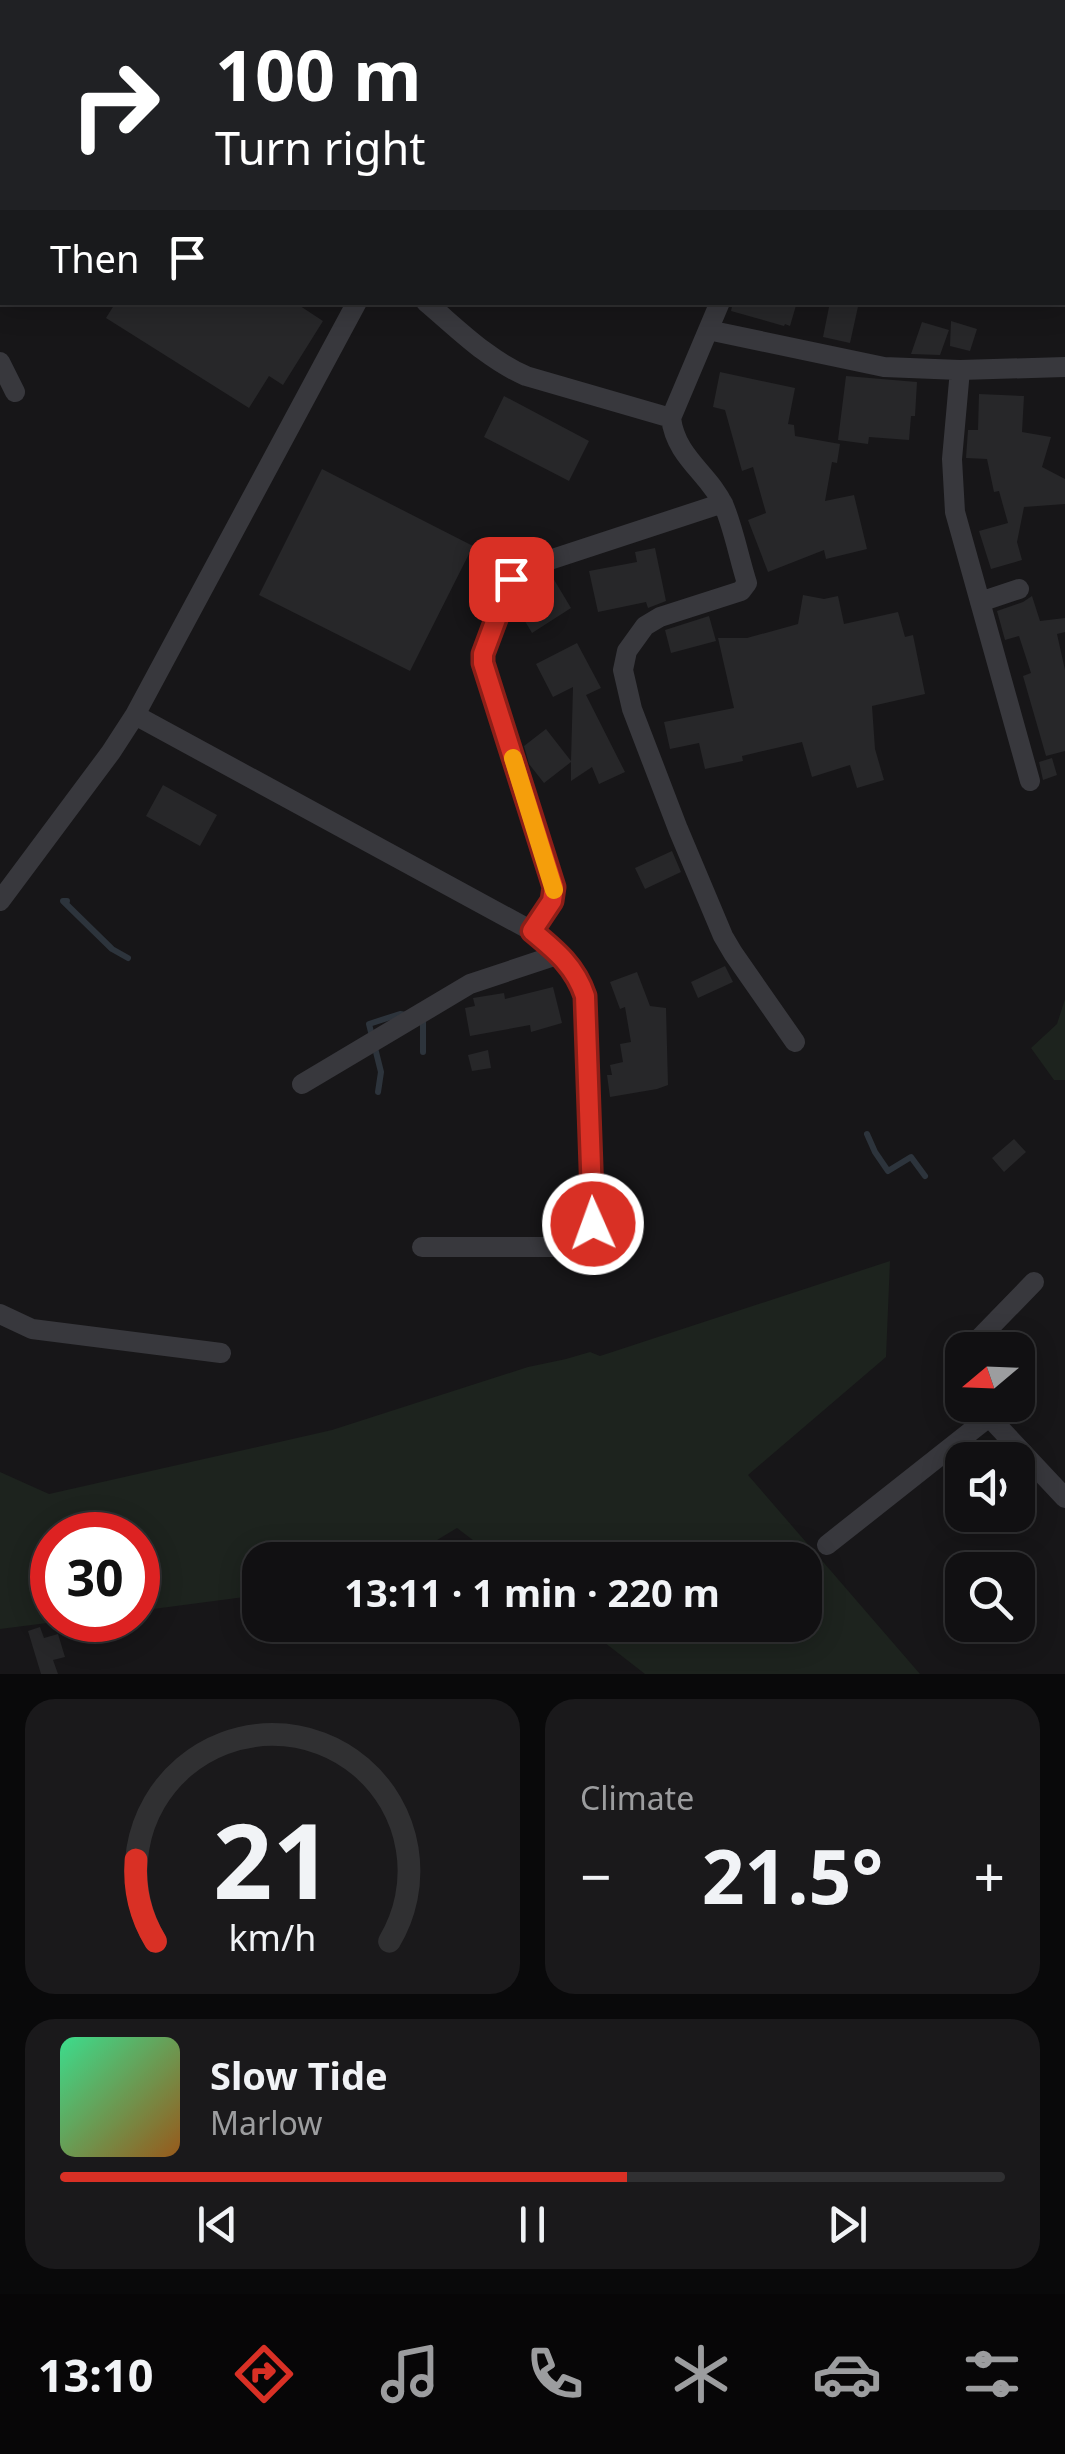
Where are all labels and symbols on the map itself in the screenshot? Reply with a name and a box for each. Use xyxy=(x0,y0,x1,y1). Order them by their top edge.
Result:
pin xyxy=(469,537,554,622)
position arrow xyxy=(541,1172,645,1276)
north arrow xyxy=(945,1332,1035,1422)
speed limit sign: 30 xyxy=(30,1512,160,1642)

